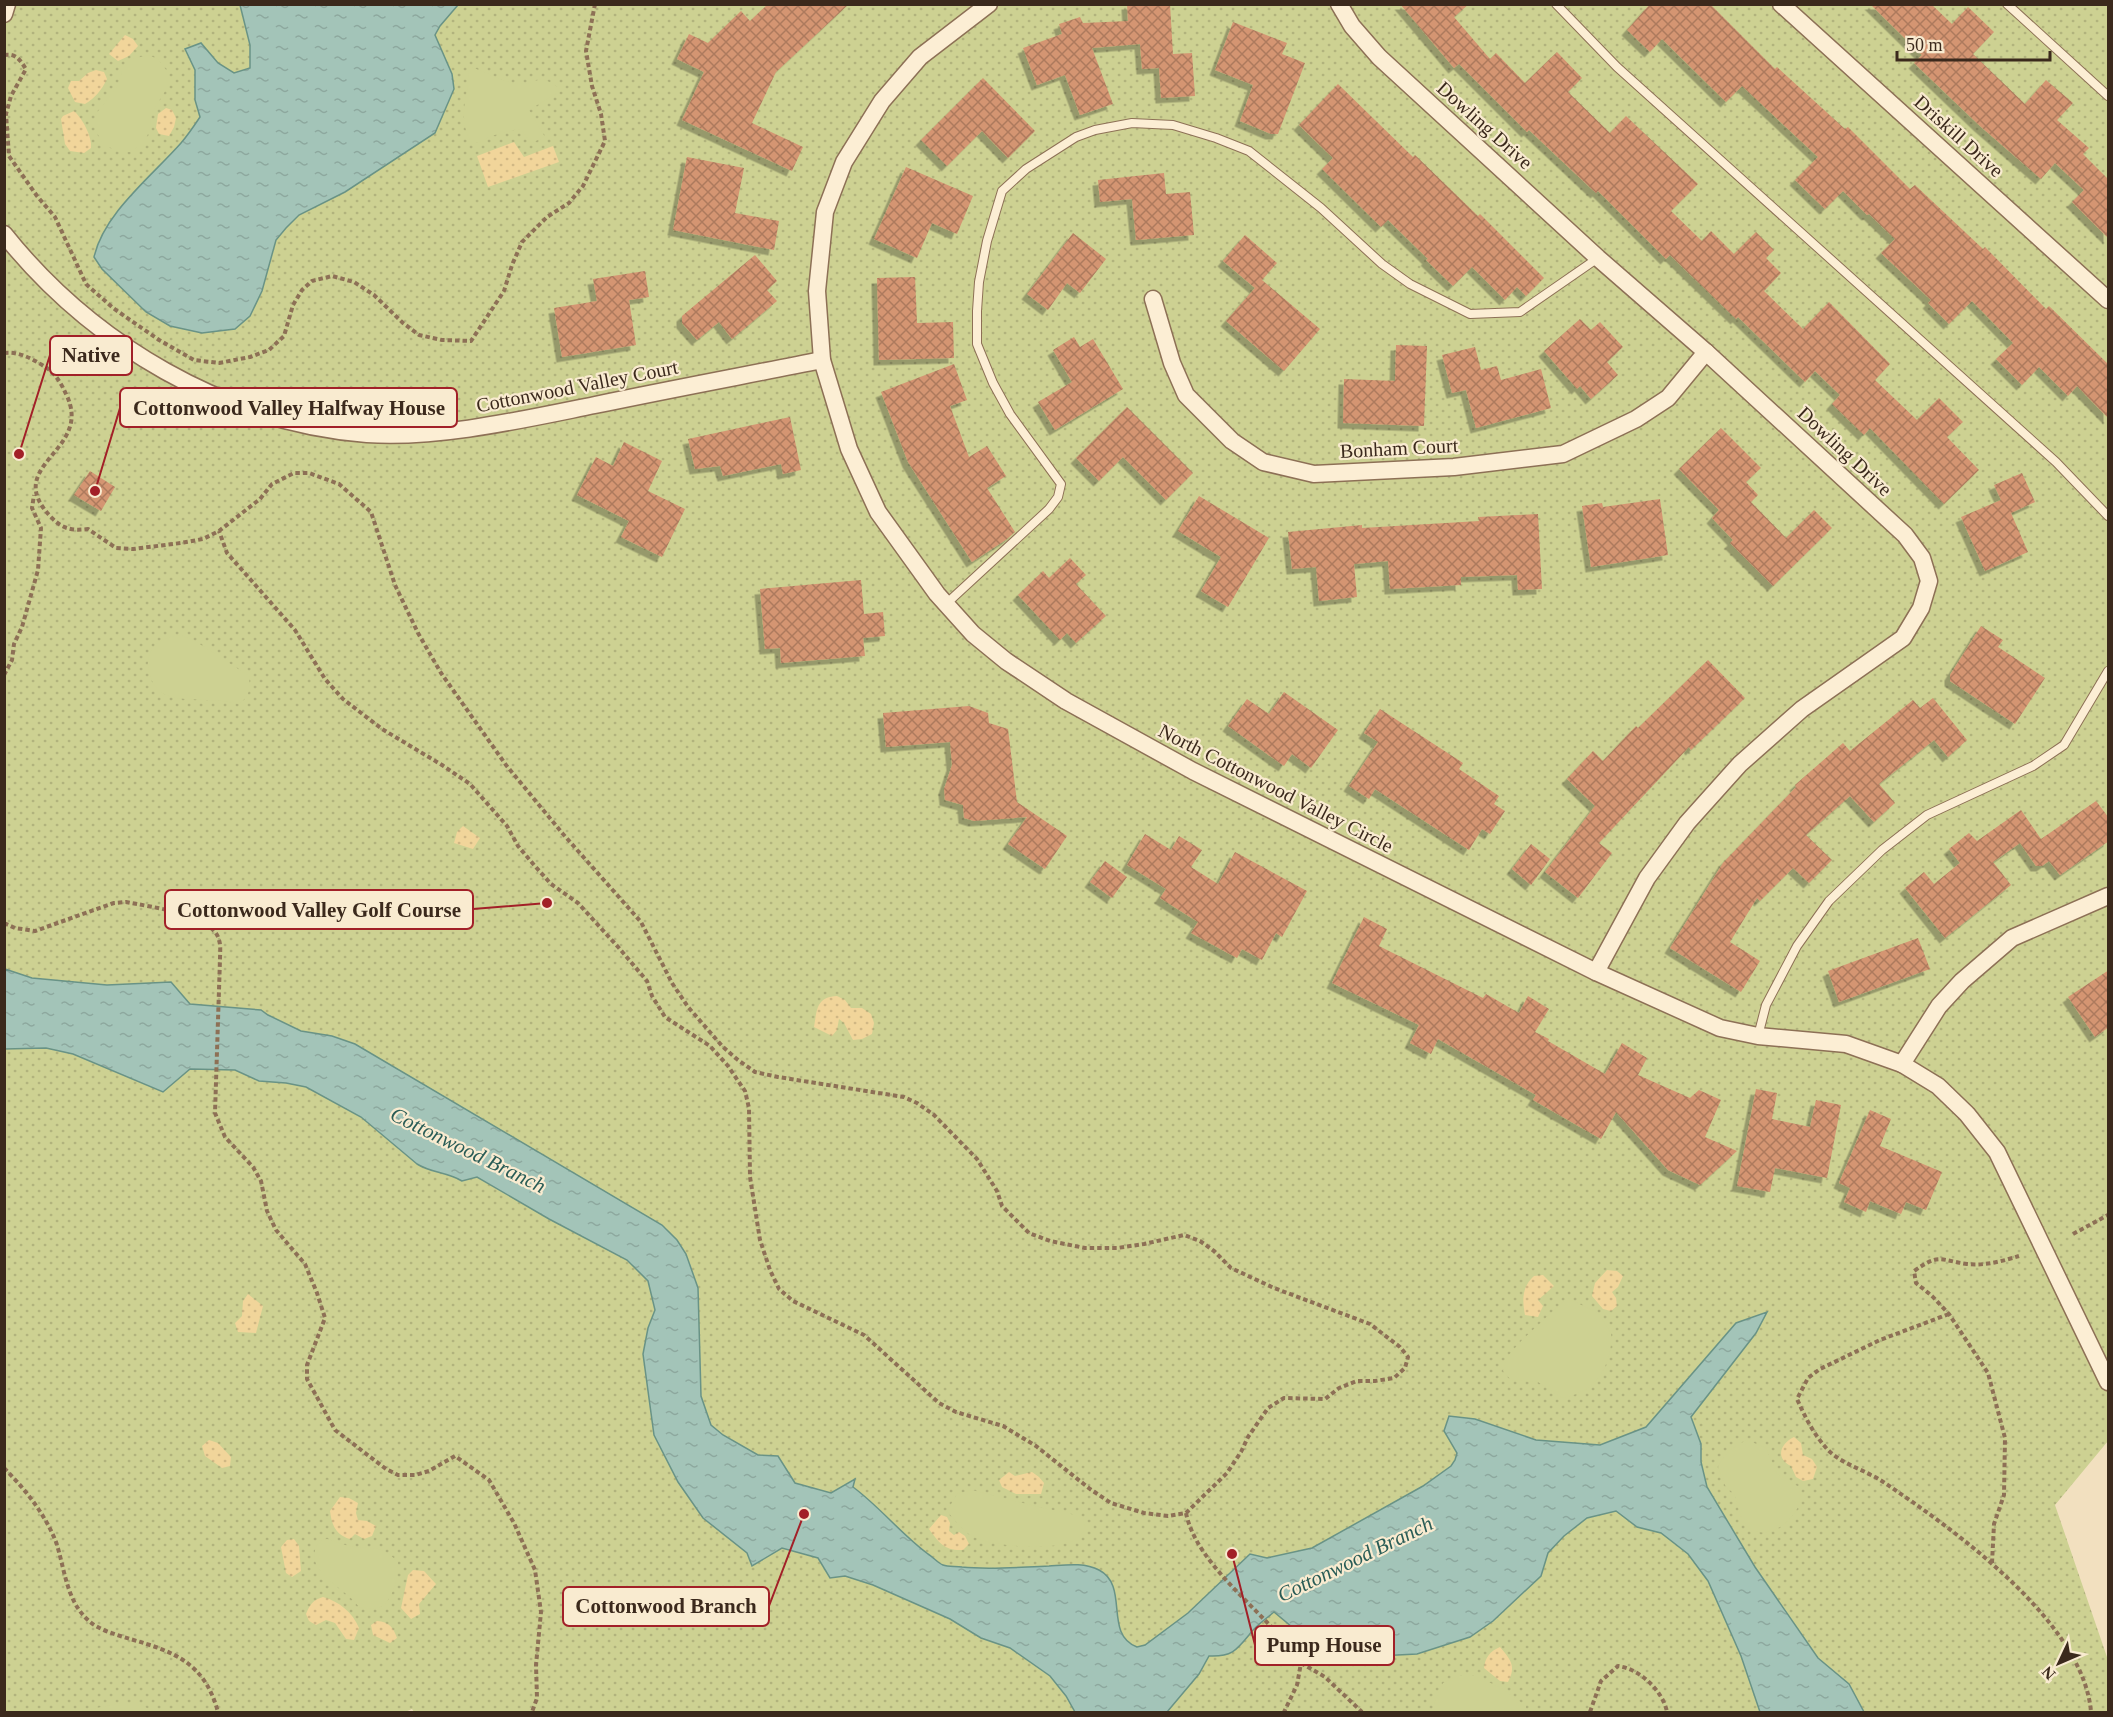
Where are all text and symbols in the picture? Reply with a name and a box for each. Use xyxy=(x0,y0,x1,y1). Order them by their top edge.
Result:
scale bar xyxy=(1897,24,2050,62)
text: 50 m xyxy=(1906,35,1943,55)
street label: Dowling Drive xyxy=(1432,76,1537,174)
street label: Driskill Drive xyxy=(1910,90,2008,182)
callout: Native xyxy=(50,336,132,375)
text: Native xyxy=(62,343,120,367)
street label: Cottonwood Valley Court xyxy=(474,356,680,417)
callout: Cottonwood Valley Halfway House xyxy=(120,388,457,427)
text: Cottonwood Valley Halfway House xyxy=(133,396,445,420)
street label: Dowling Drive xyxy=(1793,402,1897,501)
street label: Bonham Court xyxy=(1339,434,1459,462)
street label: North Cottonwood Valley Circle xyxy=(1155,719,1397,858)
callout: Cottonwood Valley Golf Course xyxy=(165,890,473,929)
text: Cottonwood Valley Golf Course xyxy=(177,898,461,922)
water label: Cottonwood Branch xyxy=(386,1102,550,1198)
water label: Cottonwood Branch xyxy=(1273,1511,1437,1607)
callout: Cottonwood Branch xyxy=(563,1587,769,1626)
text: Cottonwood Branch xyxy=(575,1594,757,1618)
callout: Pump House xyxy=(1255,1626,1394,1665)
text: Pump House xyxy=(1267,1633,1381,1657)
north arrow xyxy=(2029,1633,2089,1693)
text: N xyxy=(2038,1663,2059,1683)

